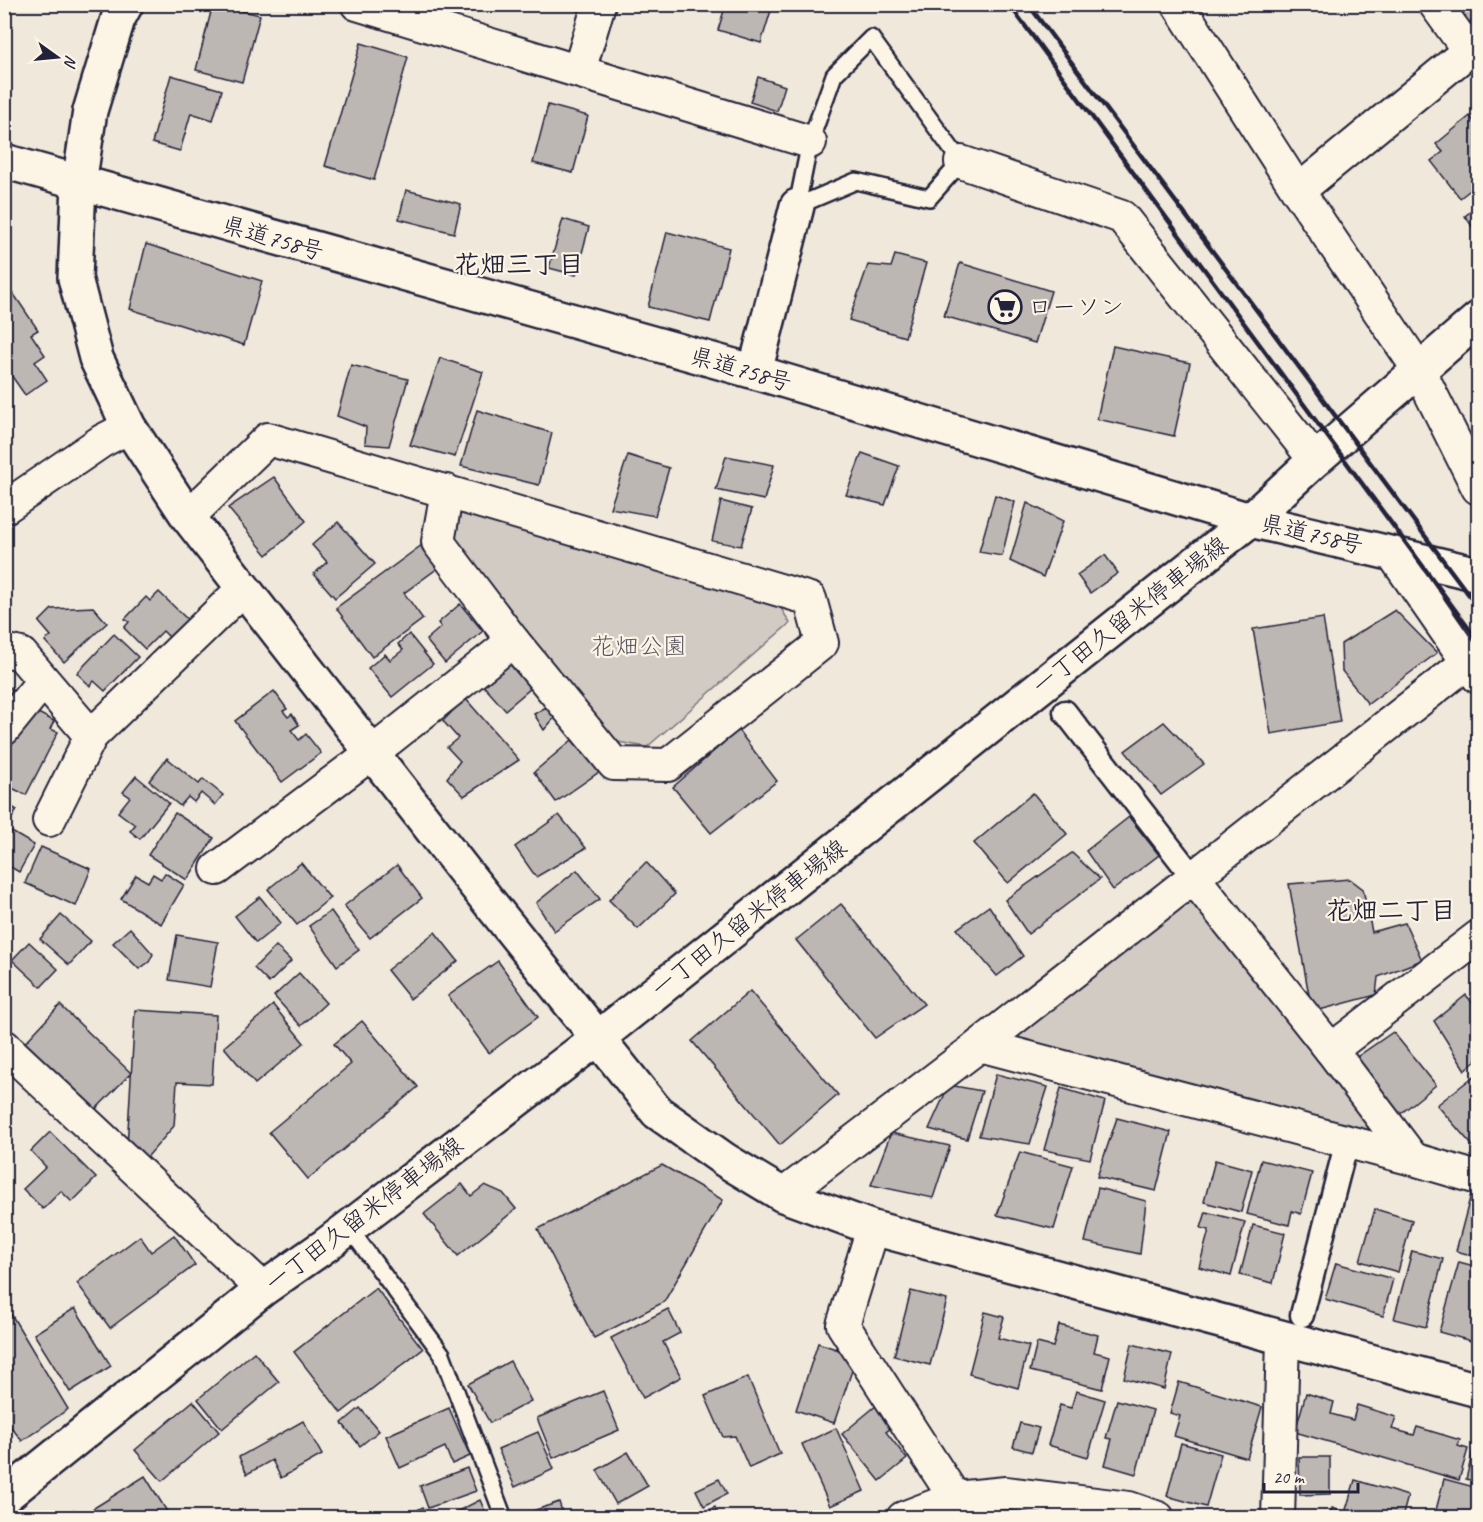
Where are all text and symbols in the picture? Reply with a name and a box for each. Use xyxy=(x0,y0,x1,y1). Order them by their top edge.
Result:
north arrow xyxy=(27,27,87,87)
text: N xyxy=(59,53,81,71)
street label: 県道758号 xyxy=(219,209,327,267)
district label: 花畑三丁目 xyxy=(454,248,584,281)
supermarket icon: ローソン xyxy=(987,289,1023,325)
place label: ローソン xyxy=(1028,292,1124,322)
street label: 県道758号 xyxy=(687,340,795,398)
street label: 県道758号 xyxy=(1258,508,1366,560)
street label: 一丁田久留米停車場線 xyxy=(1026,529,1234,701)
park label: 花畑公園 xyxy=(591,631,687,661)
street label: 一丁田久留米停車場線 xyxy=(645,832,853,1004)
district label: 花畑二丁目 xyxy=(1326,894,1456,927)
street label: 一丁田久留米停車場線 xyxy=(259,1130,469,1298)
scale bar xyxy=(1264,1456,1358,1494)
text: 20 m xyxy=(1273,1466,1306,1488)

